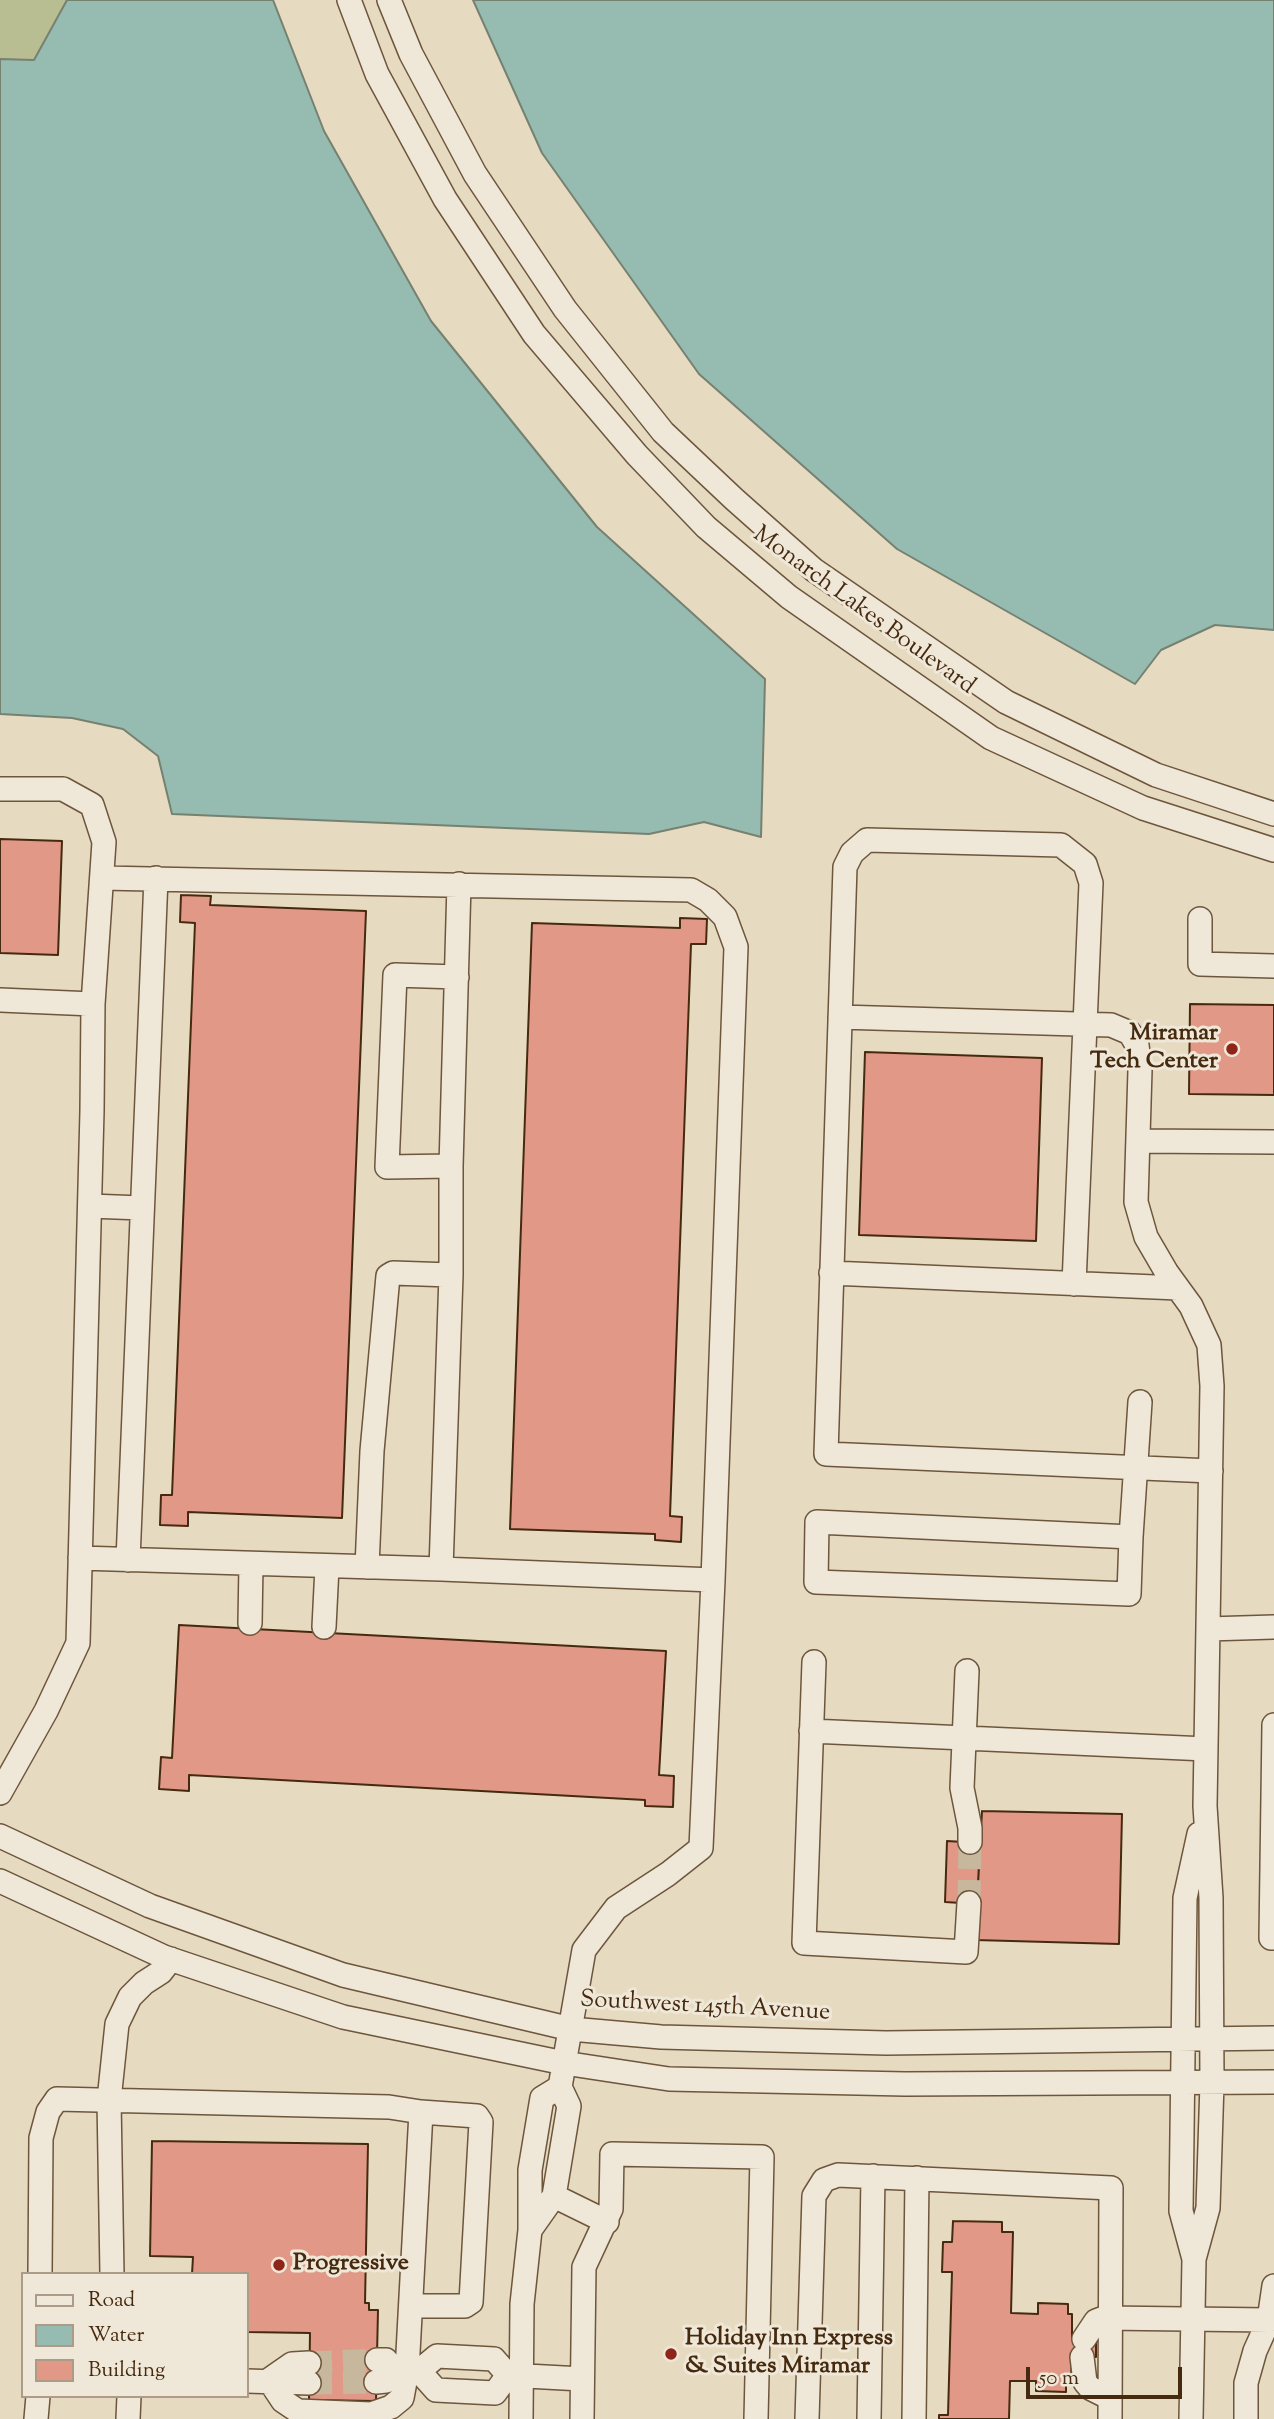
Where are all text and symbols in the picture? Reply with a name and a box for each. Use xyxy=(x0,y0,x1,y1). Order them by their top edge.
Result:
street label: Monarch Lakes Boulevard xyxy=(746,522,980,702)
place label: Miramar Tech Center xyxy=(1090,1021,1218,1077)
marker: Miramar Tech Center xyxy=(1224,1041,1240,1057)
street label: Southwest 145th Avenue xyxy=(579,1987,831,2029)
place label: Progressive xyxy=(293,2251,409,2279)
marker: Progressive xyxy=(271,2257,287,2273)
legend xyxy=(21,2272,248,2398)
text: Road xyxy=(88,2286,135,2316)
text: Water xyxy=(88,2321,144,2351)
place label: Holiday Inn Express & Suites Miramar xyxy=(685,2326,893,2382)
marker: Holiday Inn Express & Suites Miramar xyxy=(663,2346,679,2362)
scale bar xyxy=(1029,2352,1185,2396)
text: Building xyxy=(88,2356,165,2386)
text: 50 m xyxy=(1039,2364,1079,2394)

